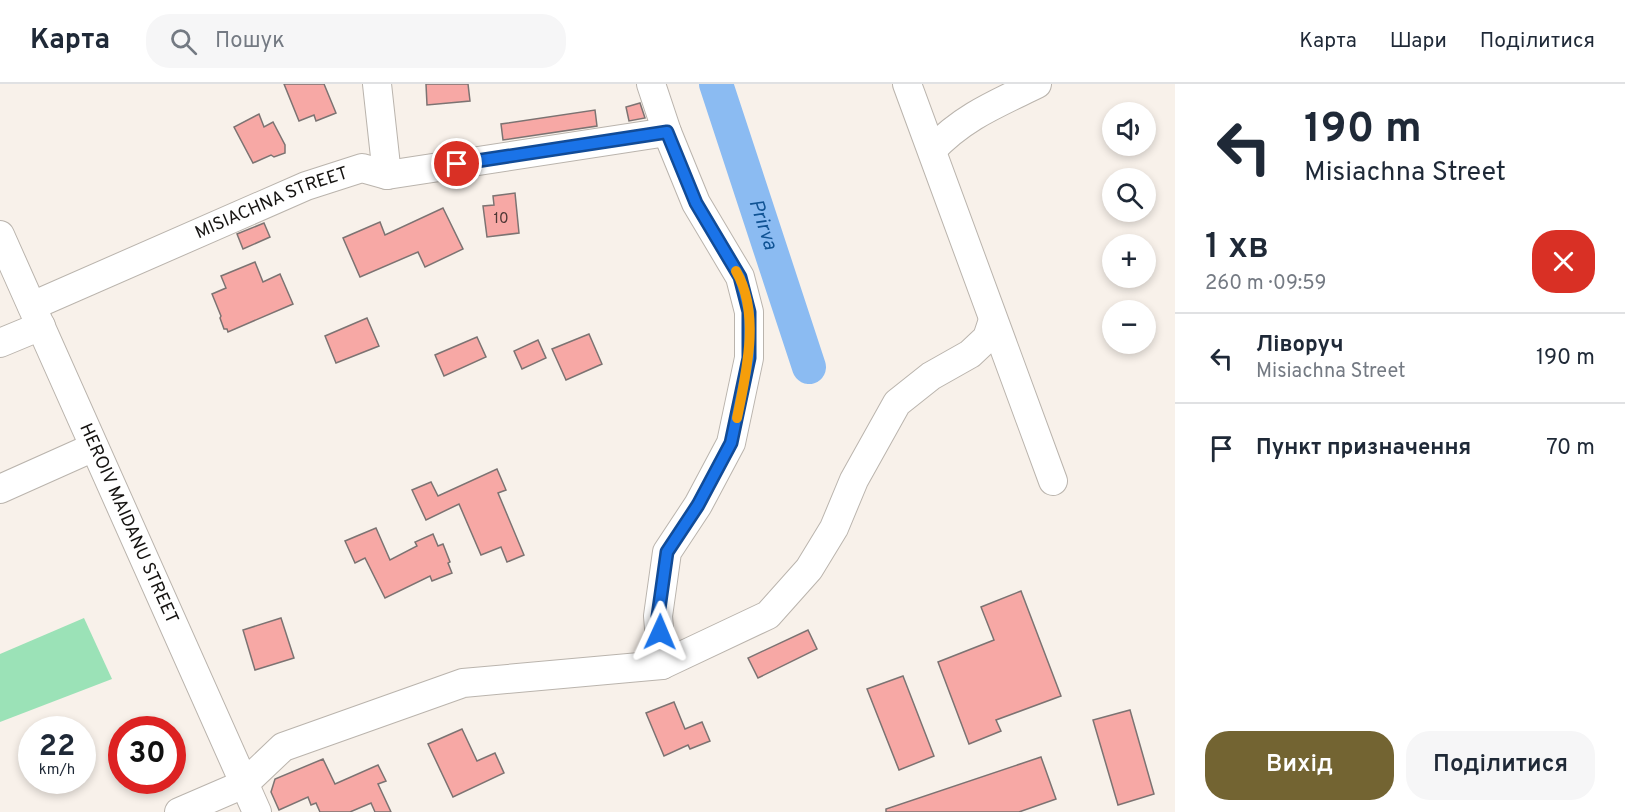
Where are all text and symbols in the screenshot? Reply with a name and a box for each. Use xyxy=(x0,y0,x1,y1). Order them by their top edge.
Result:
search box xyxy=(146,14,566,68)
text: Карта xyxy=(30,23,110,59)
icon: search xyxy=(167,25,200,58)
text: Пошук xyxy=(215,28,285,55)
text: Карта xyxy=(1299,28,1357,55)
text: Шари xyxy=(1390,28,1447,55)
text: Поділитися xyxy=(1480,28,1595,55)
map controls xyxy=(1102,102,1156,354)
button: sound xyxy=(1102,102,1156,156)
text: 190 m xyxy=(1304,104,1422,157)
icon: left xyxy=(1205,108,1283,186)
pin xyxy=(431,138,482,189)
icon: arrive xyxy=(440,147,473,180)
text: Misiachna Street xyxy=(1304,156,1506,190)
street label: MISIACHNA STREET xyxy=(192,162,351,245)
button: search xyxy=(1102,168,1156,222)
water label: Prirva xyxy=(742,196,783,254)
house number: 10 xyxy=(493,210,509,229)
text: 1 хв xyxy=(1205,225,1269,271)
button: close xyxy=(1532,230,1595,293)
button: + xyxy=(1102,234,1156,288)
text: 260 m · 09:59 xyxy=(1205,271,1327,297)
button: − xyxy=(1102,300,1156,354)
text: Ліворуч xyxy=(1256,332,1344,359)
icon: left xyxy=(1205,342,1238,375)
text: 190 m xyxy=(1536,345,1595,372)
text: Misiachna Street xyxy=(1256,359,1406,385)
street label: HEROIV MAIDANU STREET xyxy=(74,420,183,628)
icon: arrive xyxy=(1205,432,1238,465)
text: Пункт призначення xyxy=(1256,435,1471,462)
text: 70 m xyxy=(1546,435,1595,462)
position arrow xyxy=(628,600,692,664)
speed limit sign: 30 xyxy=(108,716,186,794)
text: 22 xyxy=(39,729,75,766)
button: Вихід xyxy=(1205,731,1394,800)
button: Поділитися xyxy=(1406,731,1595,800)
text: km/h xyxy=(39,761,75,780)

